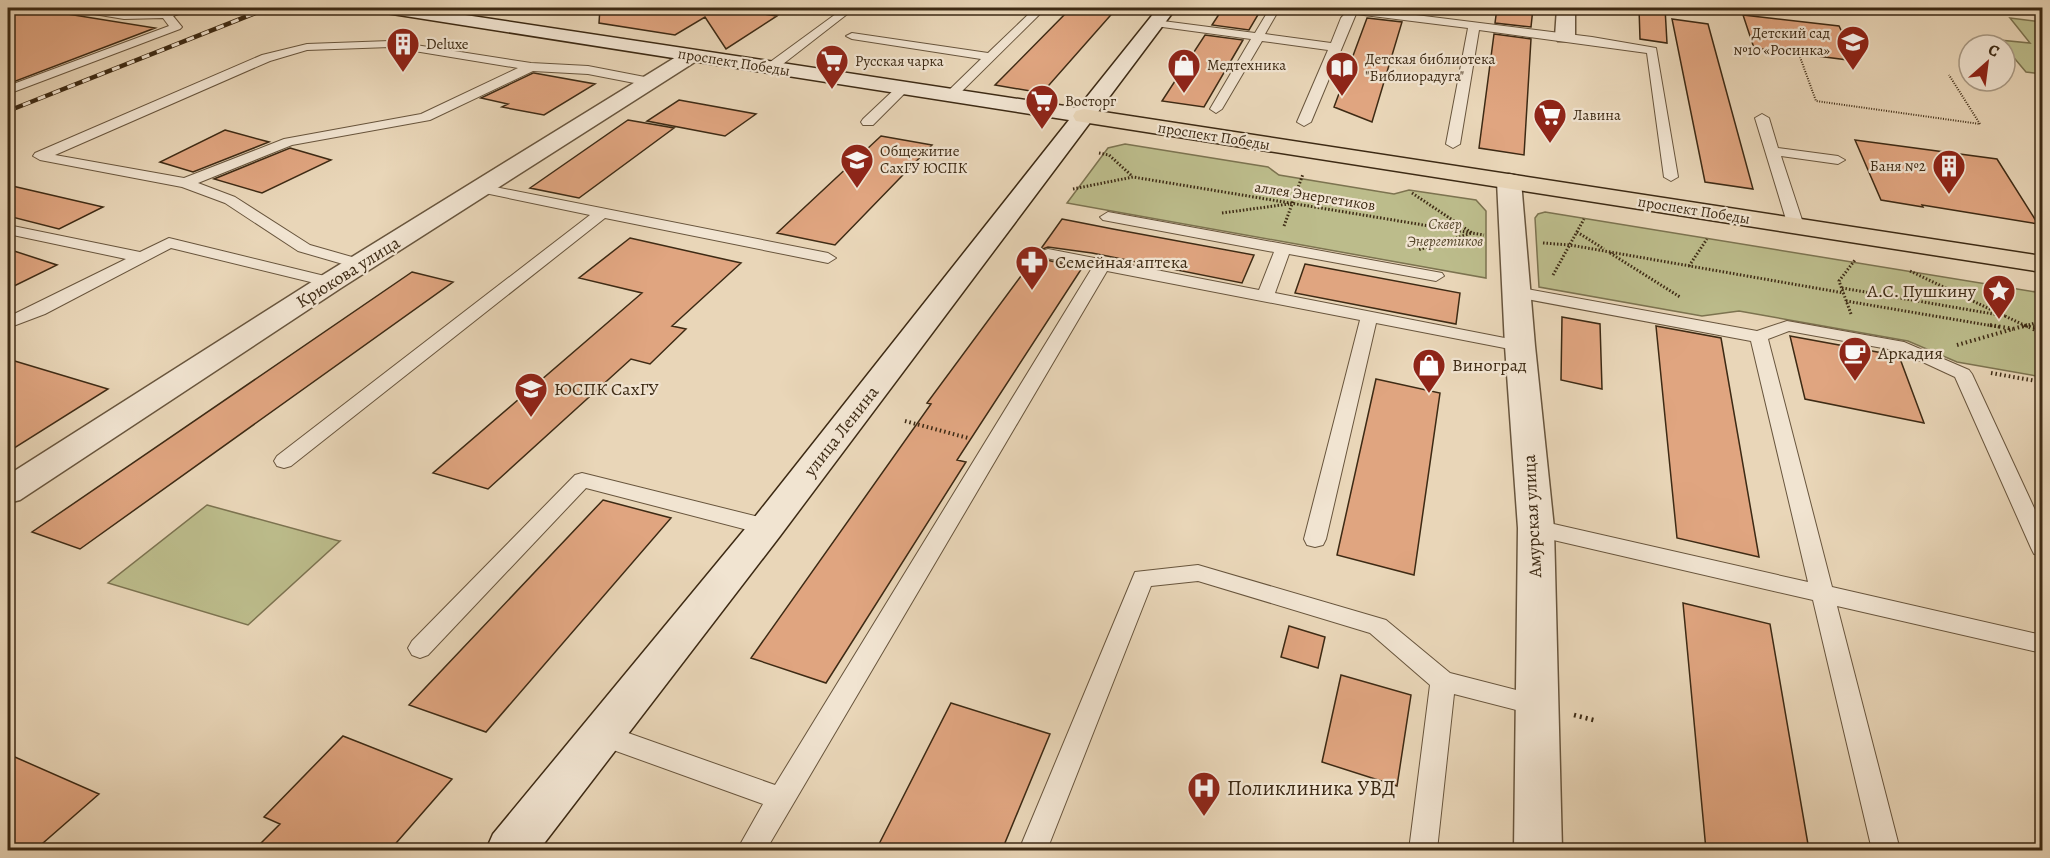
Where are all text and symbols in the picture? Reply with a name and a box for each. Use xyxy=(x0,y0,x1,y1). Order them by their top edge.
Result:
place label: Детский сад №10 «Росинка» xyxy=(1733,23,1831,60)
school or university icon: Детский сад №10 «Росинка» xyxy=(1835,24,1871,71)
building icon: Deluxe xyxy=(385,26,421,73)
north arrow xyxy=(1957,33,2017,93)
place label: Deluxe xyxy=(426,34,469,54)
text: С xyxy=(1984,39,2003,63)
street label: проспект Победы xyxy=(676,43,792,81)
supermarket icon: Русская чарка xyxy=(814,43,850,90)
shop icon: Медтехника xyxy=(1166,47,1202,94)
place label: Детская библиотека "Библиорадуга" xyxy=(1365,49,1496,86)
library icon: Детская библиотека "Библиорадуга" xyxy=(1324,50,1360,97)
place label: Русская чарка xyxy=(855,51,944,71)
place label: Медтехника xyxy=(1207,55,1286,75)
supermarket icon: Восторг xyxy=(1024,83,1060,130)
place label: Восторг xyxy=(1065,91,1117,111)
supermarket icon: Лавина xyxy=(1532,97,1568,144)
place label: Лавина xyxy=(1573,105,1621,125)
street label: проспект Победы xyxy=(1156,117,1272,155)
place label: Общежитие СахГУ ЮСПК xyxy=(880,141,968,178)
school or university icon: Общежитие СахГУ ЮСПК xyxy=(839,142,875,189)
building icon: Баня №2 xyxy=(1931,148,1967,195)
place label: Баня №2 xyxy=(1870,156,1926,176)
street label: аллея Энергетиков xyxy=(1253,177,1377,215)
street label: проспект Победы xyxy=(1636,191,1752,229)
park label: Сквер Энергетиков xyxy=(1407,214,1483,251)
street label: Крюкова улица xyxy=(292,230,405,314)
pharmacy icon: Семейная аптека xyxy=(1014,244,1050,291)
place label: Семейная аптека xyxy=(1055,250,1189,274)
place icon: А.С. Пушкину xyxy=(1981,273,2017,320)
place label: А.С. Пушкину xyxy=(1866,279,1977,303)
cafe icon: Аркадия xyxy=(1837,335,1873,382)
place label: Аркадия xyxy=(1877,341,1943,365)
shop icon: Виноград xyxy=(1411,347,1447,394)
place label: Виноград xyxy=(1452,353,1527,377)
school or university icon: ЮСПК СахГУ xyxy=(513,371,549,418)
place label: ЮСПК СахГУ xyxy=(554,377,659,401)
street label: улица Ленина xyxy=(797,380,884,482)
street label: Амурская улица xyxy=(1517,453,1547,579)
hospital icon: Поликлиника УВД xyxy=(1186,770,1222,817)
place label: Поликлиника УВД xyxy=(1227,774,1395,802)

